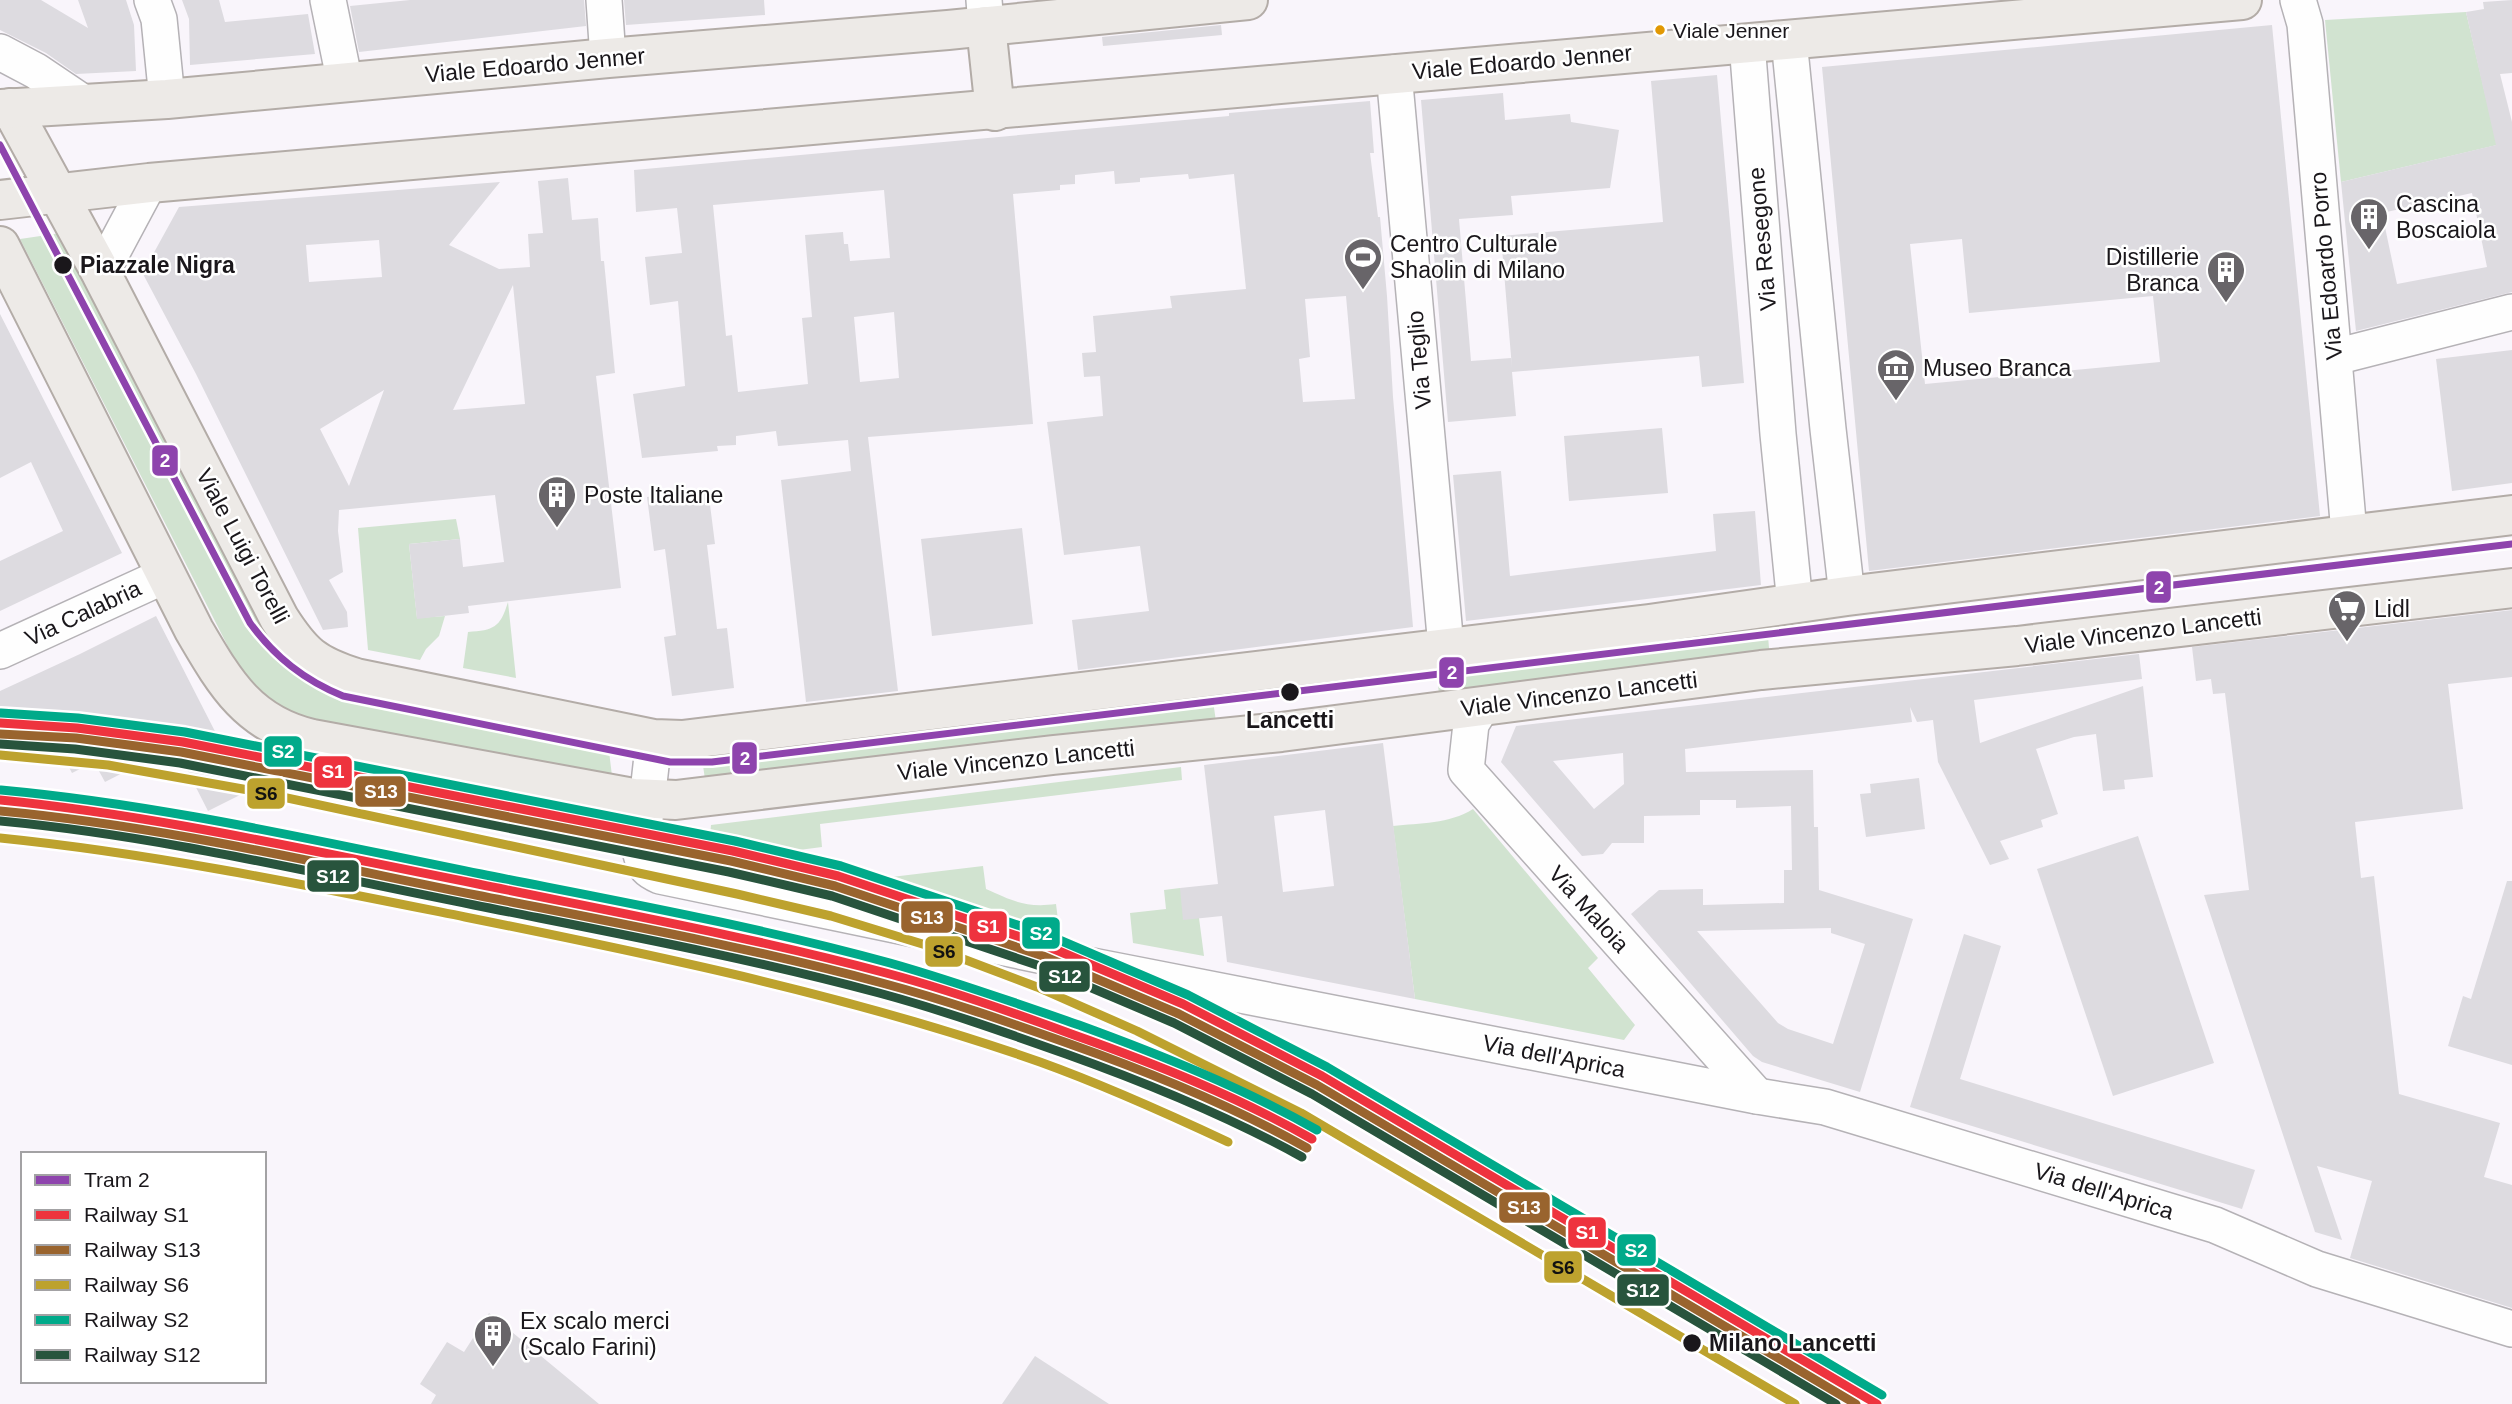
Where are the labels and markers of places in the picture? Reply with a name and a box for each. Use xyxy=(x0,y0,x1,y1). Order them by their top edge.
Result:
place label: Viale Jenner xyxy=(1673,19,1789,42)
marker: Viale Jenner xyxy=(1653,23,1667,37)
place label: Cascina Boscaiola xyxy=(2396,191,2496,243)
building icon: Cascina Boscaiola xyxy=(2348,196,2390,251)
place label: Centro Culturale Shaolin di Milano xyxy=(1390,231,1565,283)
sports icon: Centro Culturale Shaolin di Milano xyxy=(1342,236,1384,291)
place label: Distillerie Branca xyxy=(2106,244,2199,296)
building icon: Distillerie Branca xyxy=(2205,249,2247,304)
place label: Piazzale Nigra xyxy=(80,252,235,278)
marker: Piazzale Nigra xyxy=(52,254,74,276)
museum icon: Museo Branca xyxy=(1875,347,1917,402)
place label: Museo Branca xyxy=(1923,355,2072,381)
building icon: Poste Italiane xyxy=(536,474,578,529)
place label: Poste Italiane xyxy=(584,482,723,508)
supermarket icon: Lidl xyxy=(2326,588,2368,643)
place label: Lidl xyxy=(2374,596,2410,622)
marker: Lancetti xyxy=(1279,681,1301,703)
place label: Lancetti xyxy=(1246,707,1334,733)
place label: Ex scalo merci (Scalo Farini) xyxy=(520,1308,670,1360)
building icon: Ex scalo merci (Scalo Farini) xyxy=(472,1313,514,1368)
place label: Milano Lancetti xyxy=(1709,1330,1876,1356)
marker: Milano Lancetti xyxy=(1681,1332,1703,1354)

